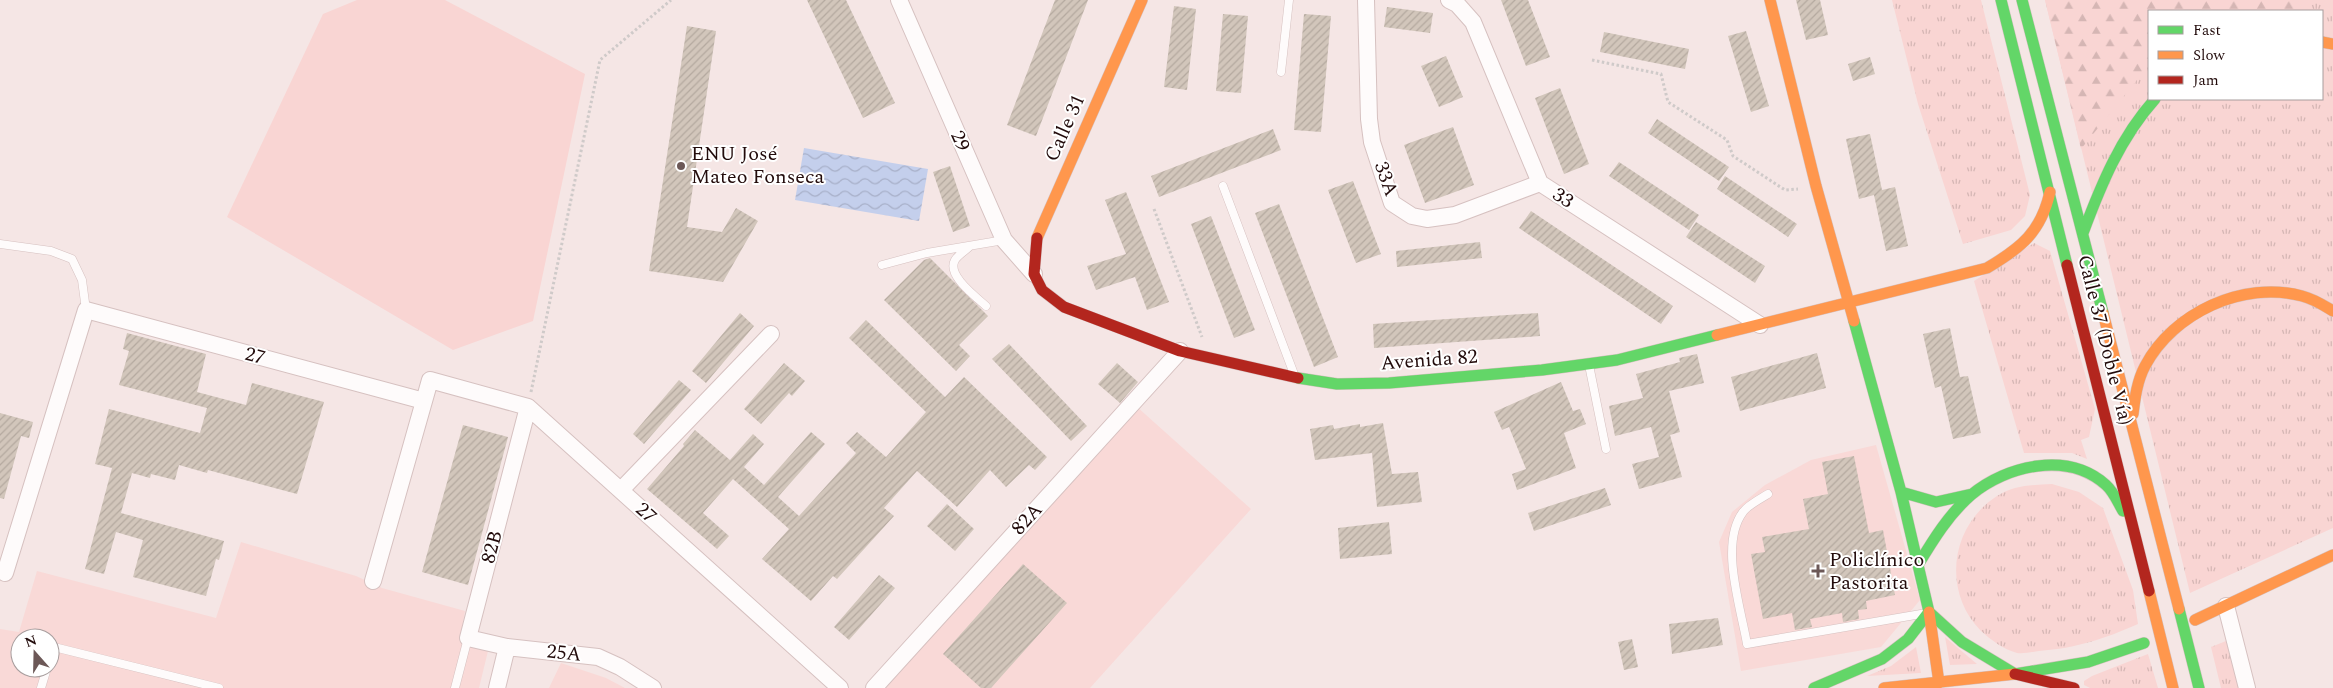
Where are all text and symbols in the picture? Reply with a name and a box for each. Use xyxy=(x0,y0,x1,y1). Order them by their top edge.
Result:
legend xyxy=(2148,10,2323,100)
text: Fast xyxy=(2193,19,2221,42)
text: Slow xyxy=(2193,44,2225,67)
text: Jam xyxy=(2193,69,2219,92)
street label: Calle 31 xyxy=(1037,90,1093,166)
street label: 29 xyxy=(942,126,978,156)
place label: ENU José Mateo Fonseca xyxy=(691,139,825,192)
street label: 33A xyxy=(1366,157,1406,201)
marker: ENU José Mateo Fonseca xyxy=(675,160,687,172)
street label: 33 xyxy=(1546,180,1580,216)
street label: Calle 37 (Doble Vía) xyxy=(2069,252,2141,428)
street label: 27 xyxy=(241,339,269,373)
street label: Avenida 82 xyxy=(1379,342,1479,378)
street label: 27 xyxy=(629,495,663,531)
street label: 82A xyxy=(1004,496,1050,542)
street label: 82B xyxy=(473,527,511,567)
place label: Policlínico Pastorita xyxy=(1829,545,1924,598)
marker: Policlínico Pastorita xyxy=(1811,564,1825,578)
north arrow xyxy=(10,628,60,678)
text: N xyxy=(22,629,40,653)
street label: 25A xyxy=(545,636,583,670)

